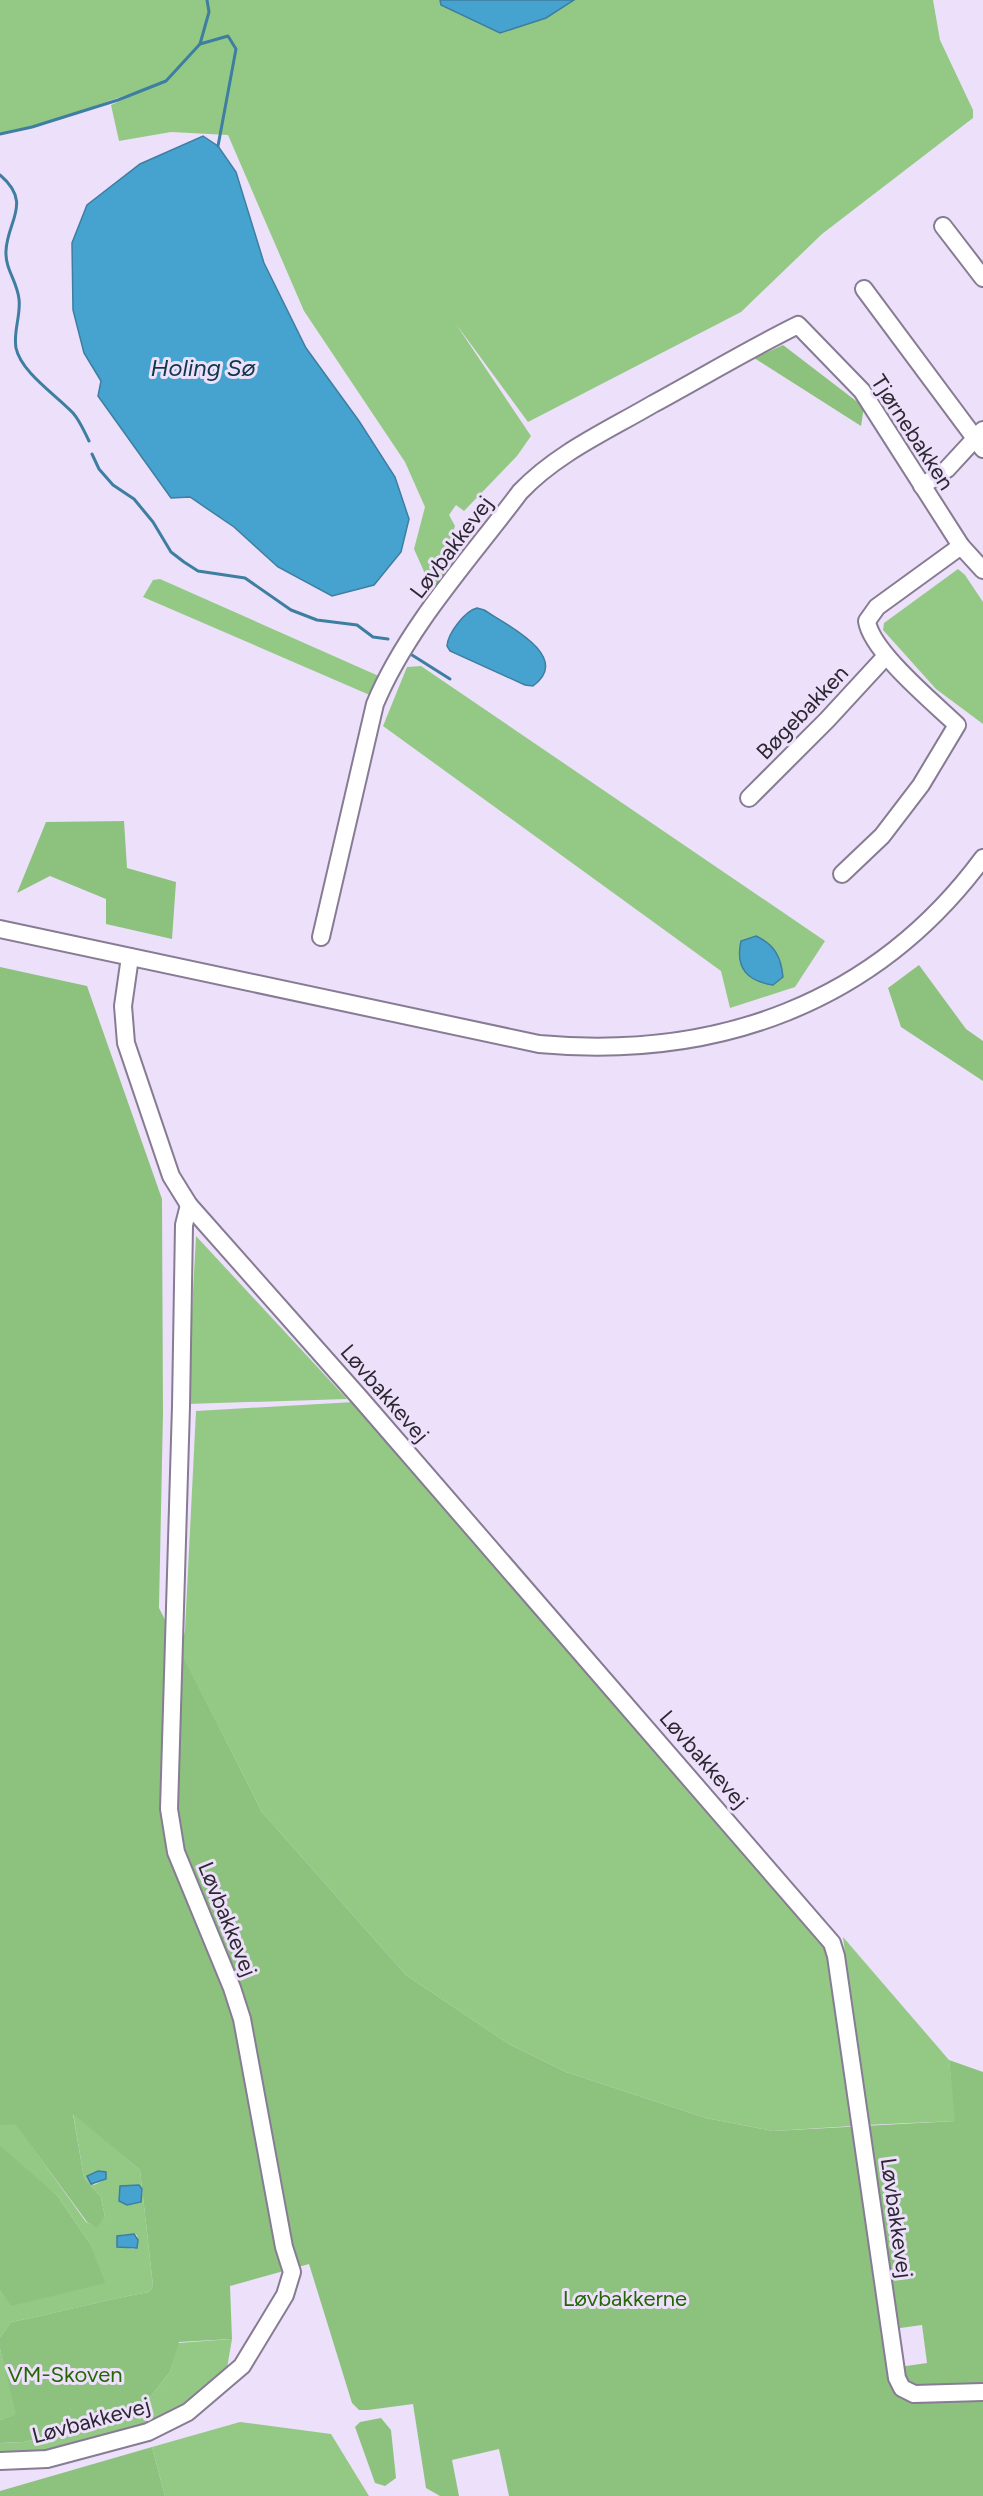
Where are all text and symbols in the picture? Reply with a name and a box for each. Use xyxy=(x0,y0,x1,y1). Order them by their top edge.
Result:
water label: Holing Sø xyxy=(150,353,256,382)
street label: Tjørnebakken xyxy=(865,370,960,495)
street label: Løvbakkevej xyxy=(404,491,499,604)
street label: Bøgebakken xyxy=(751,660,854,765)
street label: Løvbakkevej xyxy=(335,1339,435,1448)
street label: Løvbakkevej xyxy=(654,1705,754,1814)
street label: Løvbakkevej xyxy=(192,1858,263,1981)
street label: Løvbakkevej xyxy=(875,2156,918,2280)
park label: Løvbakkerne xyxy=(563,2285,687,2312)
park label: VM-Skoven xyxy=(8,2361,122,2388)
street label: Løvbakkevej xyxy=(29,2392,153,2449)

